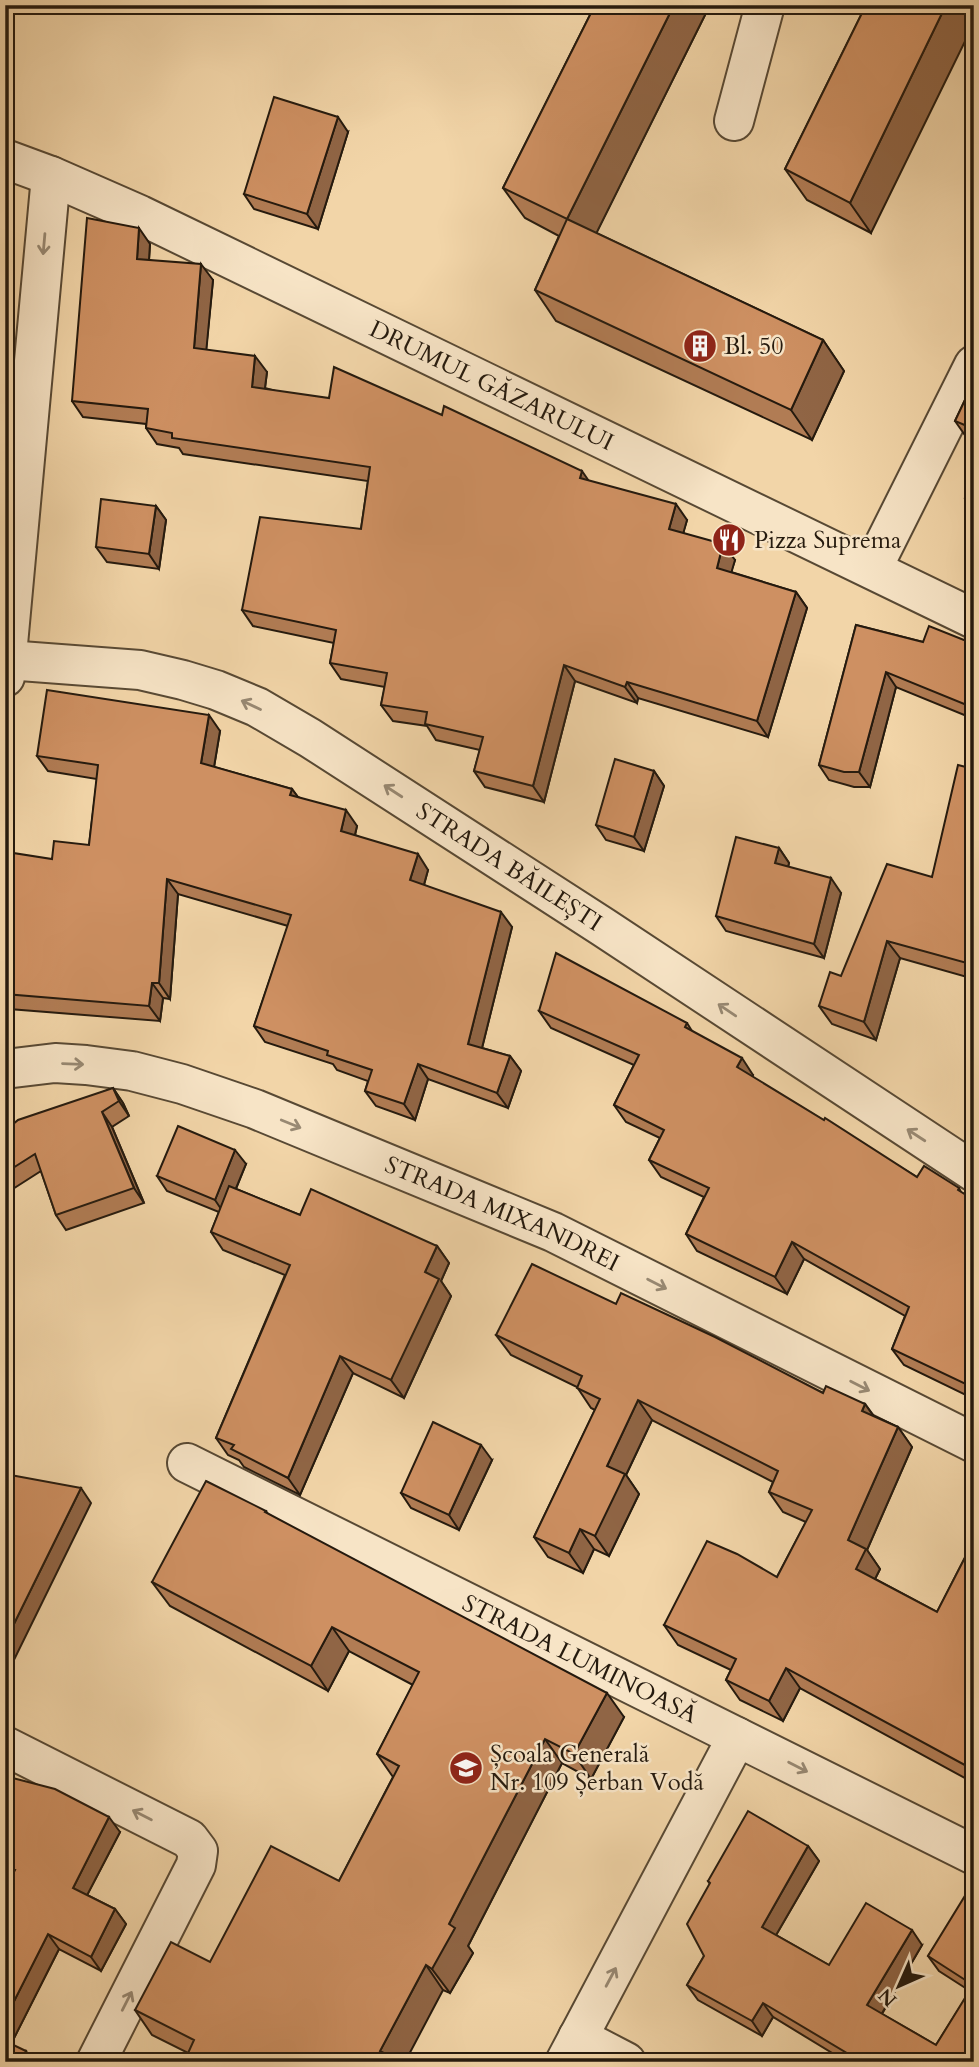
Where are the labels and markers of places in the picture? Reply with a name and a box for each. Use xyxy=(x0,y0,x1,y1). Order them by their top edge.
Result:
building icon: Bl. 50 xyxy=(681,327,719,365)
place label: Bl. 50 xyxy=(724,330,784,363)
restaurant icon: Pizza Suprema xyxy=(710,521,748,559)
place label: Pizza Suprema xyxy=(754,524,902,557)
place label: Școala Generală Nr. 109 Șerban Vodă xyxy=(490,1738,704,1799)
school or university icon: Școala Generală Nr. 109 Șerban Vodă xyxy=(447,1749,485,1787)

